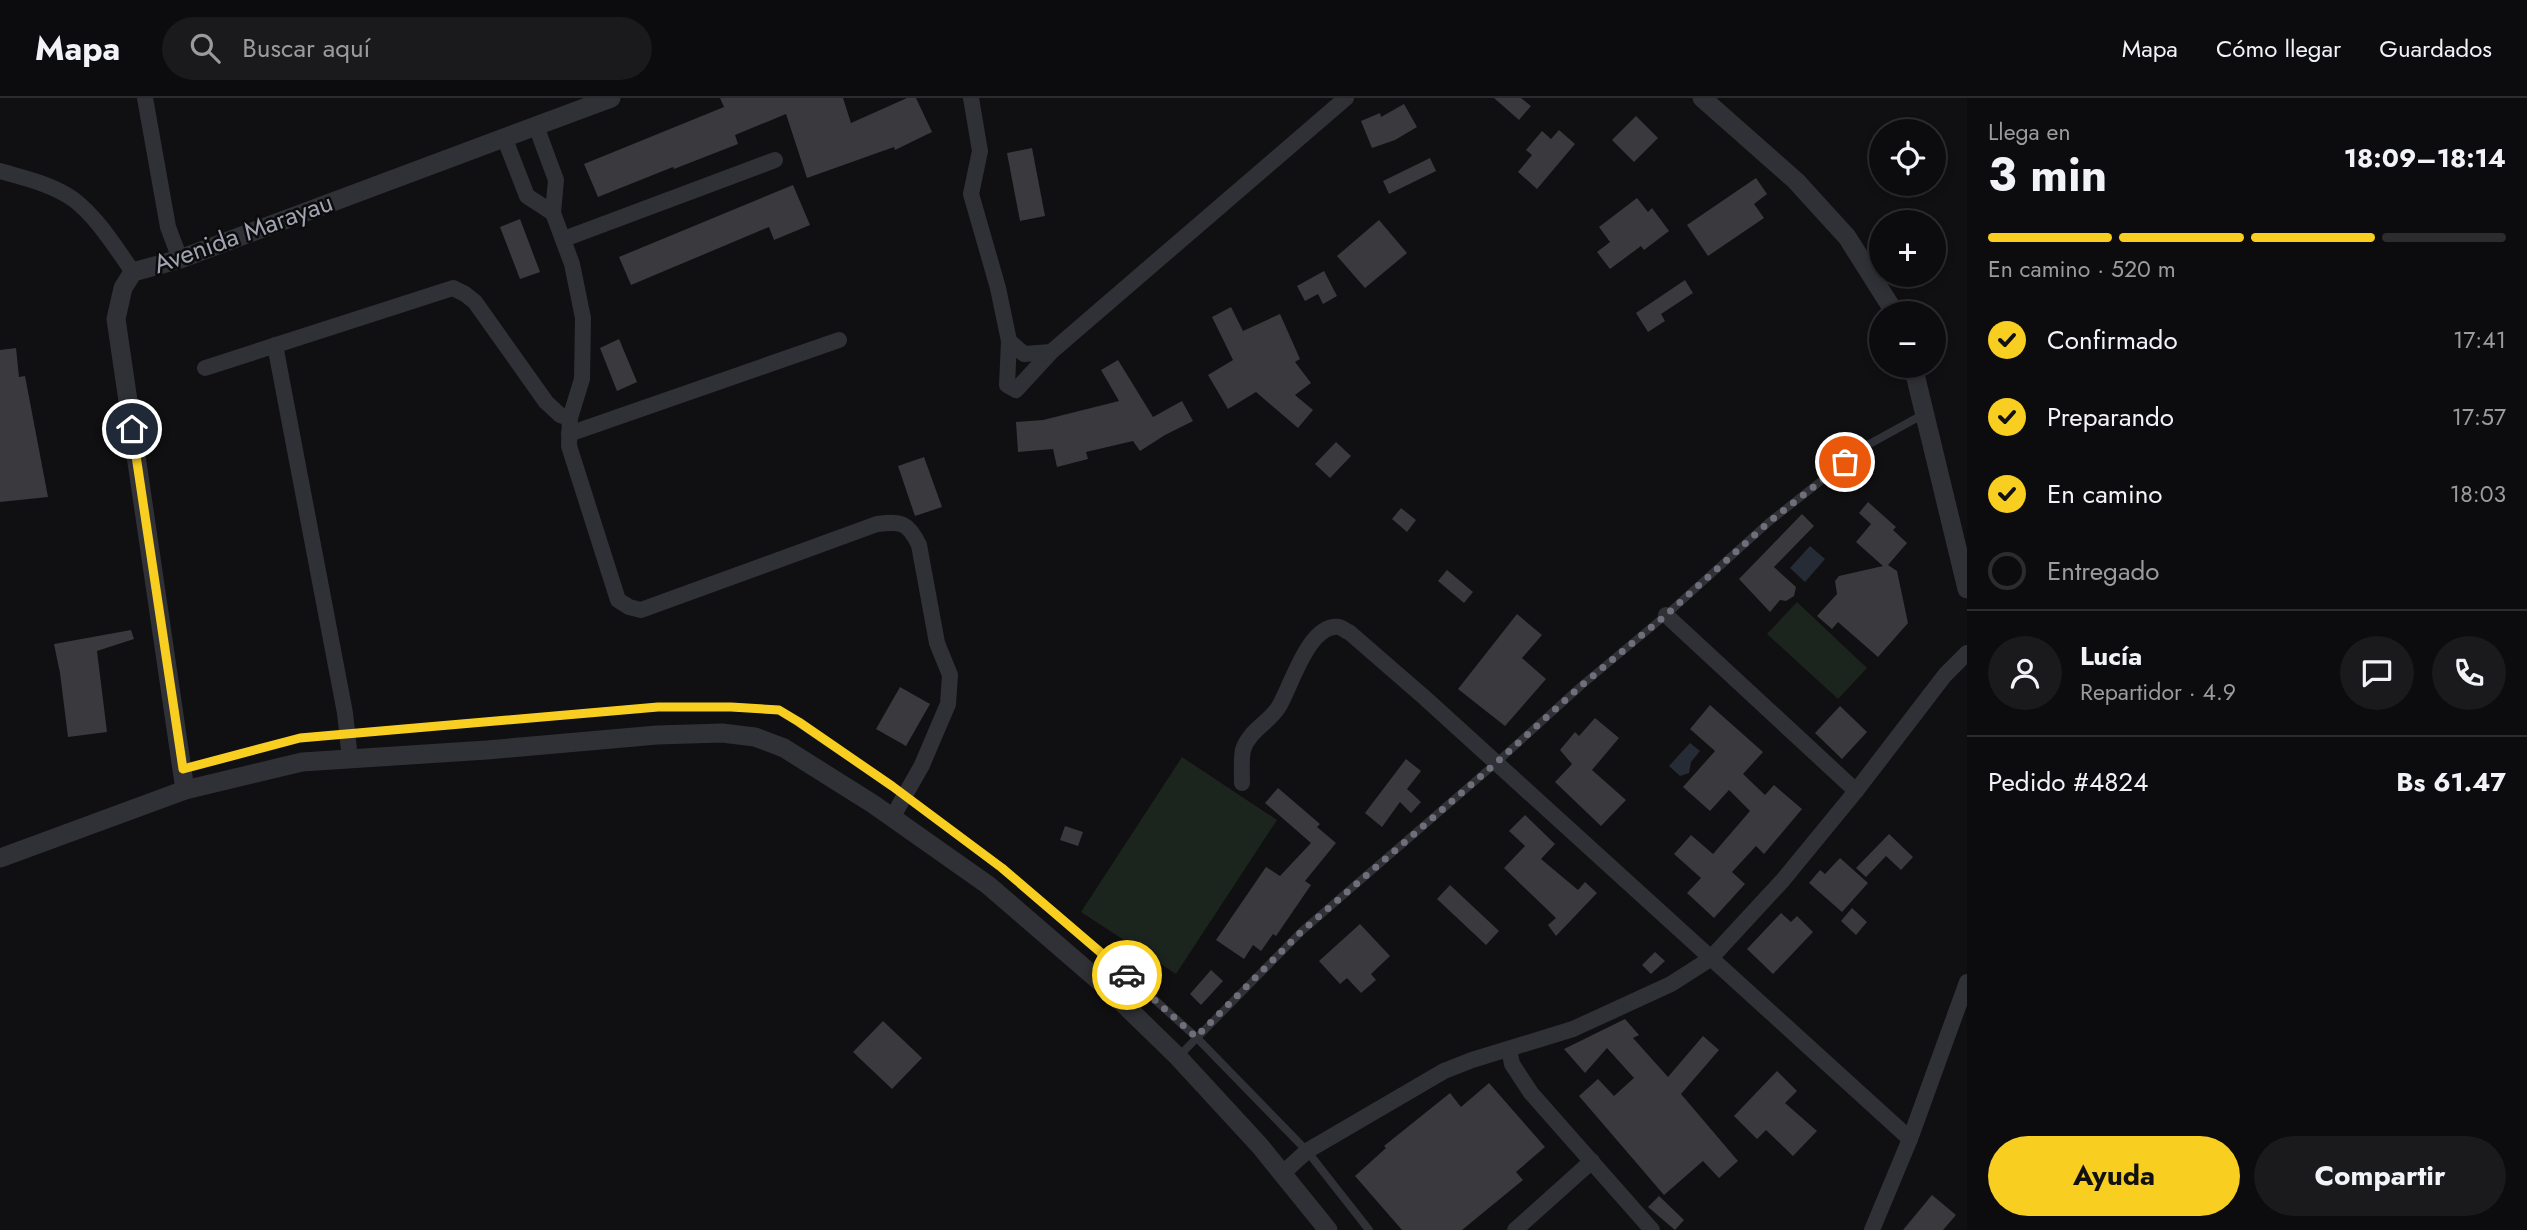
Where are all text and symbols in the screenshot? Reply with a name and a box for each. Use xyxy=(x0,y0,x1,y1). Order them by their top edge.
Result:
search box xyxy=(162,17,652,80)
text: Mapa xyxy=(35,25,120,72)
icon: search xyxy=(186,29,224,67)
text: Buscar aquí xyxy=(242,29,370,67)
text: Mapa xyxy=(2122,31,2178,66)
text: Cómo llegar xyxy=(2216,31,2341,66)
text: Guardados xyxy=(2379,31,2492,66)
text: Llega en xyxy=(1988,115,2070,149)
map controls xyxy=(1869,119,1946,378)
button: locate xyxy=(1869,119,1946,196)
text: 18:09–18:14 xyxy=(2344,139,2506,177)
text: 3 min xyxy=(1988,142,2107,208)
street label: Avenida Marayau xyxy=(148,183,338,283)
button: + xyxy=(1869,210,1946,287)
text: En camino · 520 m xyxy=(1988,252,2176,286)
button: − xyxy=(1869,301,1946,378)
icon: check xyxy=(1988,321,2026,359)
text: Confirmado xyxy=(2047,321,2178,359)
text: 17:41 xyxy=(2453,323,2506,357)
icon: check xyxy=(1988,398,2026,436)
text: Preparando xyxy=(2047,398,2174,436)
pin xyxy=(102,399,162,459)
text: 17:57 xyxy=(2452,400,2506,434)
icon: home xyxy=(113,410,151,448)
pin xyxy=(1815,432,1875,492)
icon: bag xyxy=(1826,443,1864,481)
icon: check xyxy=(1988,475,2026,513)
text: En camino xyxy=(2047,475,2163,513)
text: 18:03 xyxy=(2450,477,2506,511)
text: Entregado xyxy=(2047,552,2159,590)
button: person xyxy=(1988,636,2062,710)
button: chat xyxy=(2340,636,2414,710)
button: phone xyxy=(2432,636,2506,710)
text: Lucía xyxy=(2080,637,2142,675)
text: Repartidor · 4.9 xyxy=(2080,675,2236,709)
text: Pedido #4824 xyxy=(1988,763,2148,801)
text: Bs 61.47 xyxy=(2396,763,2506,801)
courier xyxy=(1092,940,1162,1010)
icon: car xyxy=(1108,956,1146,994)
button: Ayuda xyxy=(1988,1136,2240,1216)
button: Compartir xyxy=(2254,1136,2506,1216)

